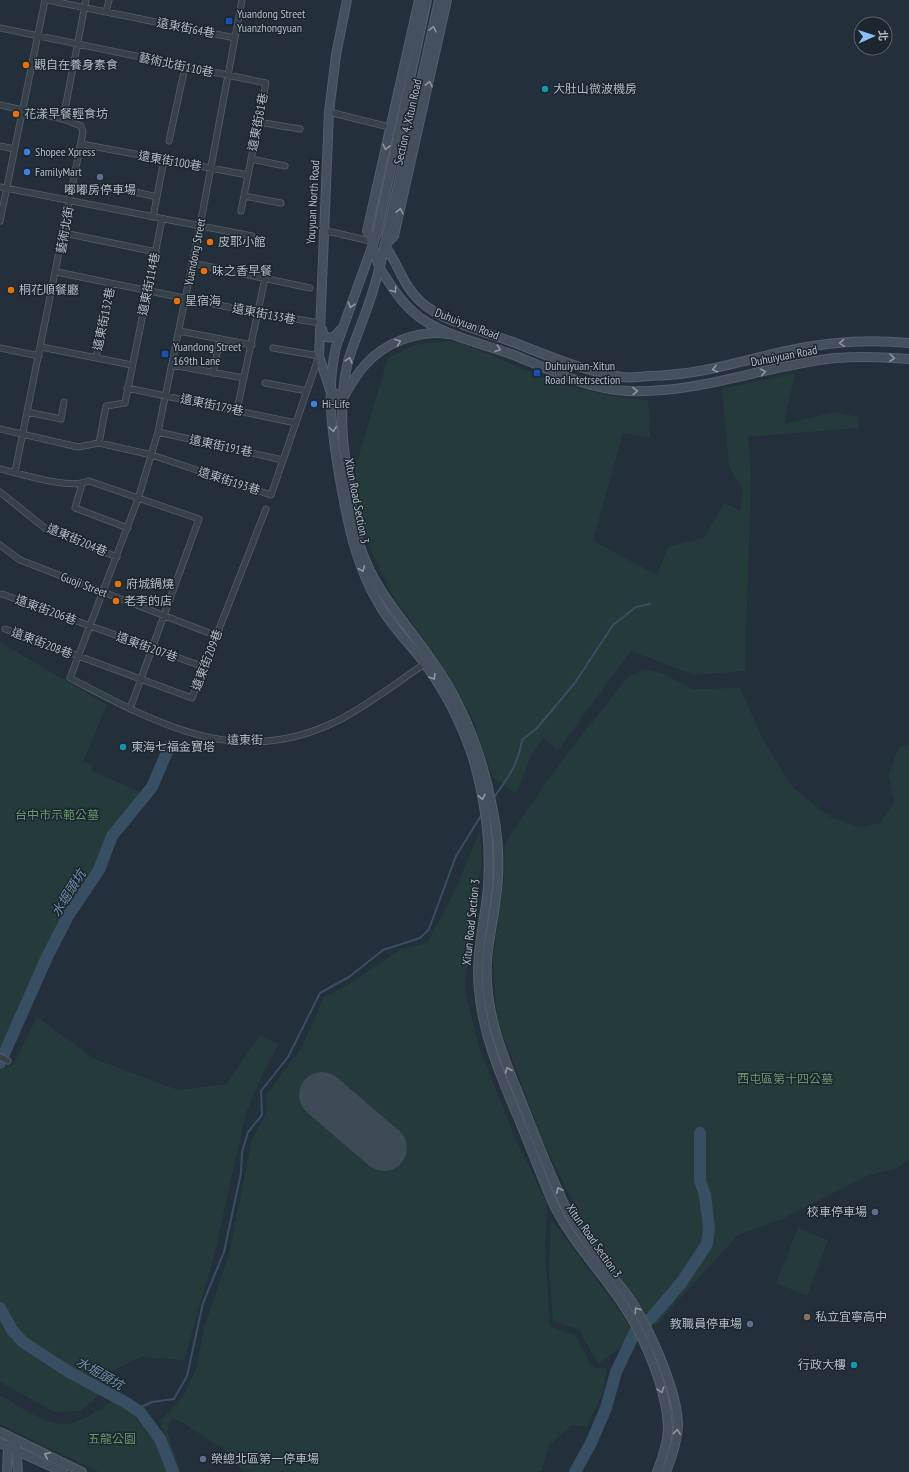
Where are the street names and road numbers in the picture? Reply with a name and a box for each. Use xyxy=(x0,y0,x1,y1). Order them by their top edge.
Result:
street label: 遠東街64巷 xyxy=(156,15,216,40)
street label: 藝術北街110巷 xyxy=(137,49,215,80)
street label: Section 4, Xitun Road xyxy=(390,77,425,166)
street label: 遠東街81巷 xyxy=(245,92,270,152)
street label: 遠東街100巷 xyxy=(137,148,203,173)
street label: Youyuan North Road xyxy=(303,160,322,244)
street label: 藝術北街 xyxy=(53,205,76,255)
street label: Yuandong Street xyxy=(181,216,209,287)
street label: 遠東街114巷 xyxy=(135,251,163,317)
street label: 遠東街132巷 xyxy=(90,286,118,352)
street label: 遠東街133巷 xyxy=(231,300,297,327)
street label: Duhuiyuan Road xyxy=(433,304,501,343)
street label: Duhuiyuan Road xyxy=(749,342,818,369)
street label: 遠東街179巷 xyxy=(179,391,245,419)
street label: 遠東街191巷 xyxy=(188,432,254,460)
street label: Xitun Road Section 3 xyxy=(342,457,373,545)
street label: 遠東街193巷 xyxy=(196,463,262,498)
street label: 遠東街204巷 xyxy=(45,520,110,559)
street label: Guoji Street xyxy=(59,569,110,601)
street label: 遠東街206巷 xyxy=(13,592,79,628)
street label: 遠東街208巷 xyxy=(10,624,75,661)
street label: 遠東街209巷 xyxy=(188,627,225,692)
street label: 遠東街207巷 xyxy=(114,629,180,665)
street label: 遠東街 xyxy=(227,732,263,747)
street label: Xitun Road Section 3 xyxy=(459,878,482,966)
street label: Xitun Road Section 3 xyxy=(563,1201,625,1280)

